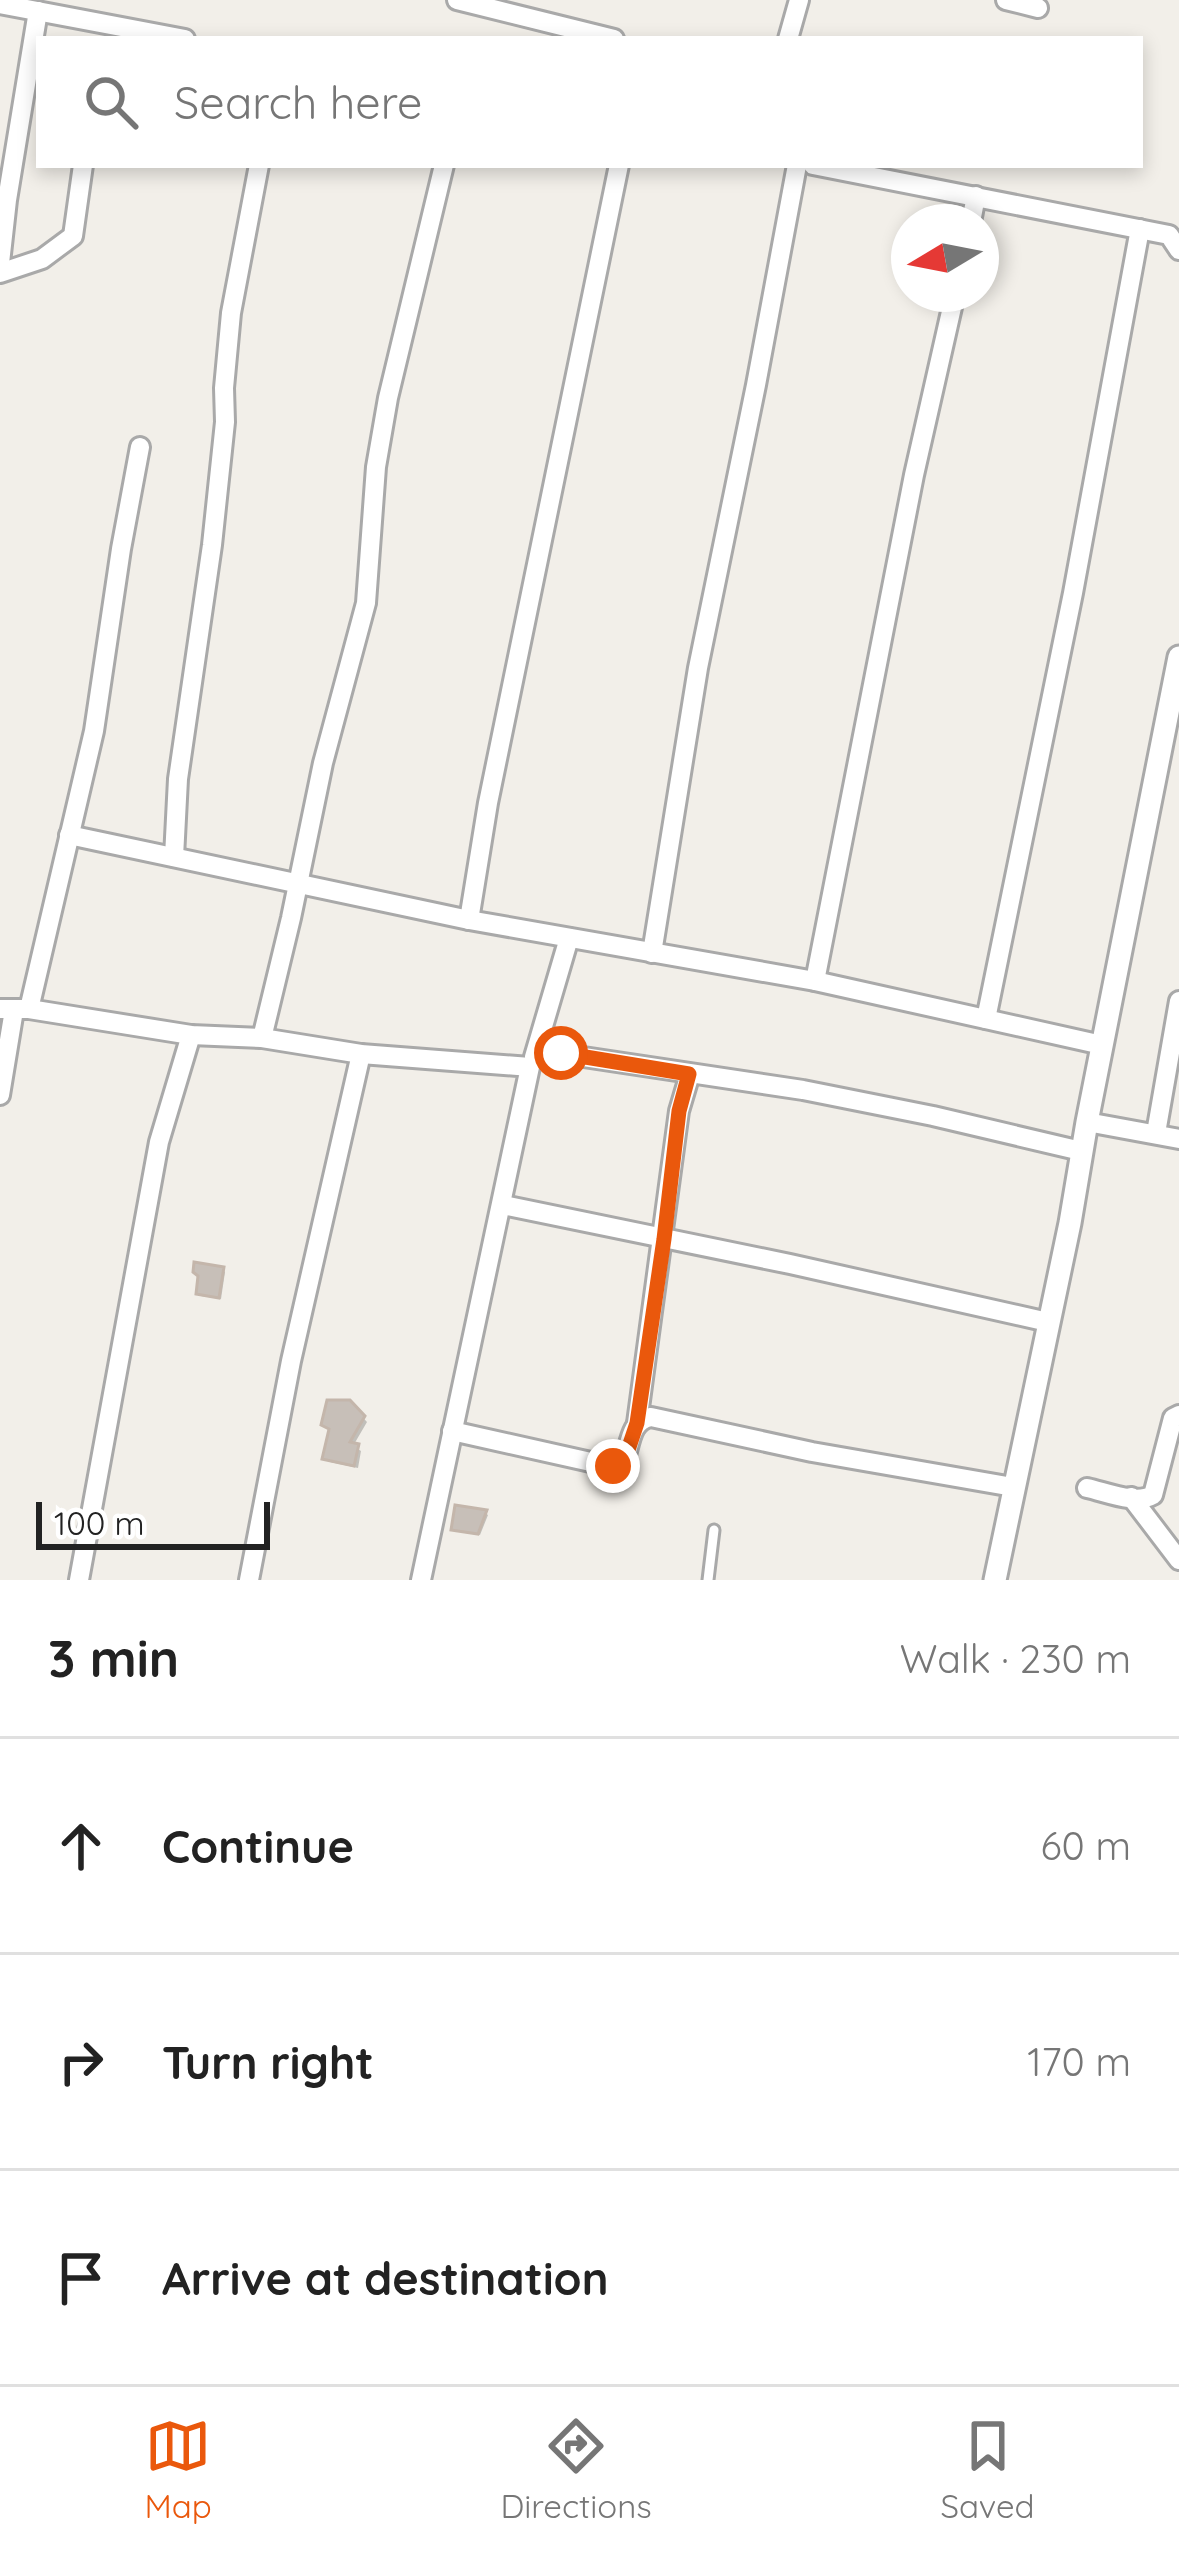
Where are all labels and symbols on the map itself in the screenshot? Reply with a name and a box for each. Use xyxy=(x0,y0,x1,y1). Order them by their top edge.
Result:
north arrow xyxy=(891,204,999,312)
route start xyxy=(534,1026,588,1080)
route end xyxy=(586,1439,640,1493)
scale bar xyxy=(36,1496,270,1549)

